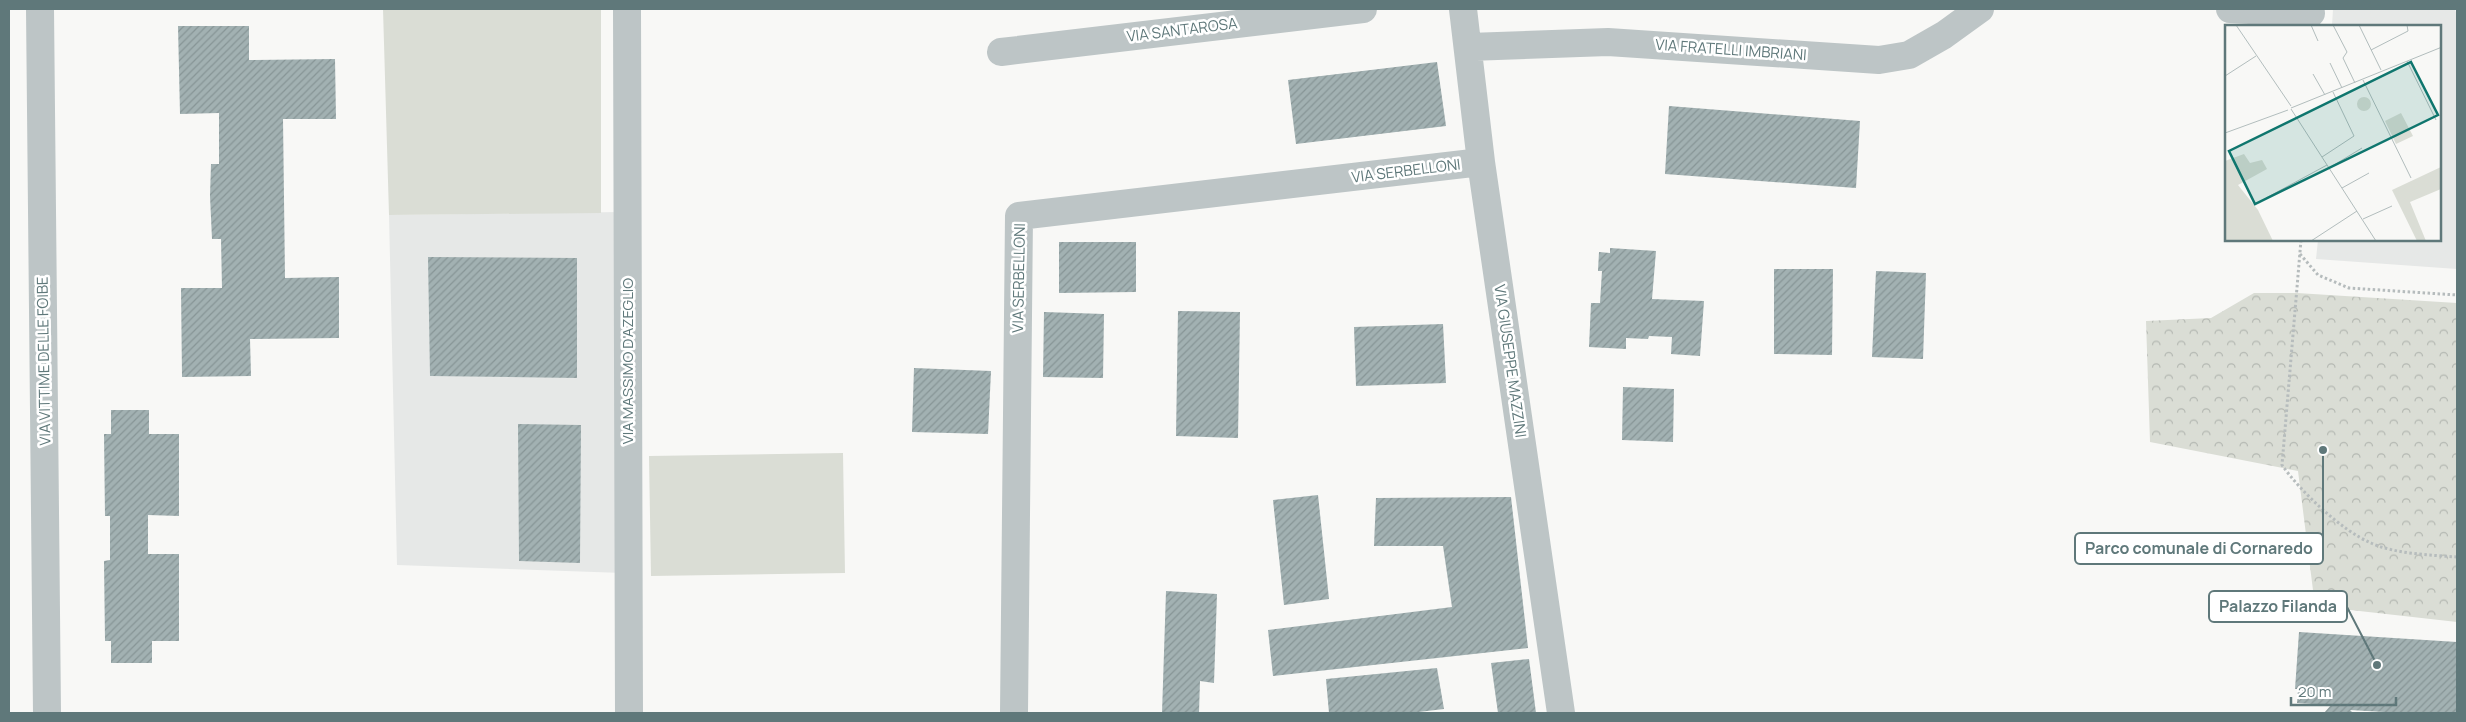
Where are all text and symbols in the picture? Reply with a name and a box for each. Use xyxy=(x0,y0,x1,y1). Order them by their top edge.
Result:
street label: VIA SANTAROSA xyxy=(1125,12,1239,47)
inset map xyxy=(2225,25,2441,241)
street label: VIA FRATELLI IMBRIANI xyxy=(1655,34,1807,65)
street label: VIA SERBELLONI xyxy=(1350,153,1462,188)
street label: VIA SERBELLONI xyxy=(1007,223,1030,333)
street label: VIA VITTIME DELLE FOIBE xyxy=(32,276,55,446)
street label: VIA MASSIMO D'AZEGLIO xyxy=(617,278,638,444)
street label: VIA GIUSEPPE MAZZINI xyxy=(1489,283,1532,439)
callout: Parco comunale di Cornaredo xyxy=(2075,533,2323,564)
text: Parco comunale di Cornaredo xyxy=(2085,537,2313,559)
callout: Palazzo Filanda xyxy=(2209,591,2347,622)
text: Palazzo Filanda xyxy=(2219,595,2337,617)
scale bar xyxy=(2291,674,2396,706)
text: 20 m xyxy=(2298,681,2331,702)

